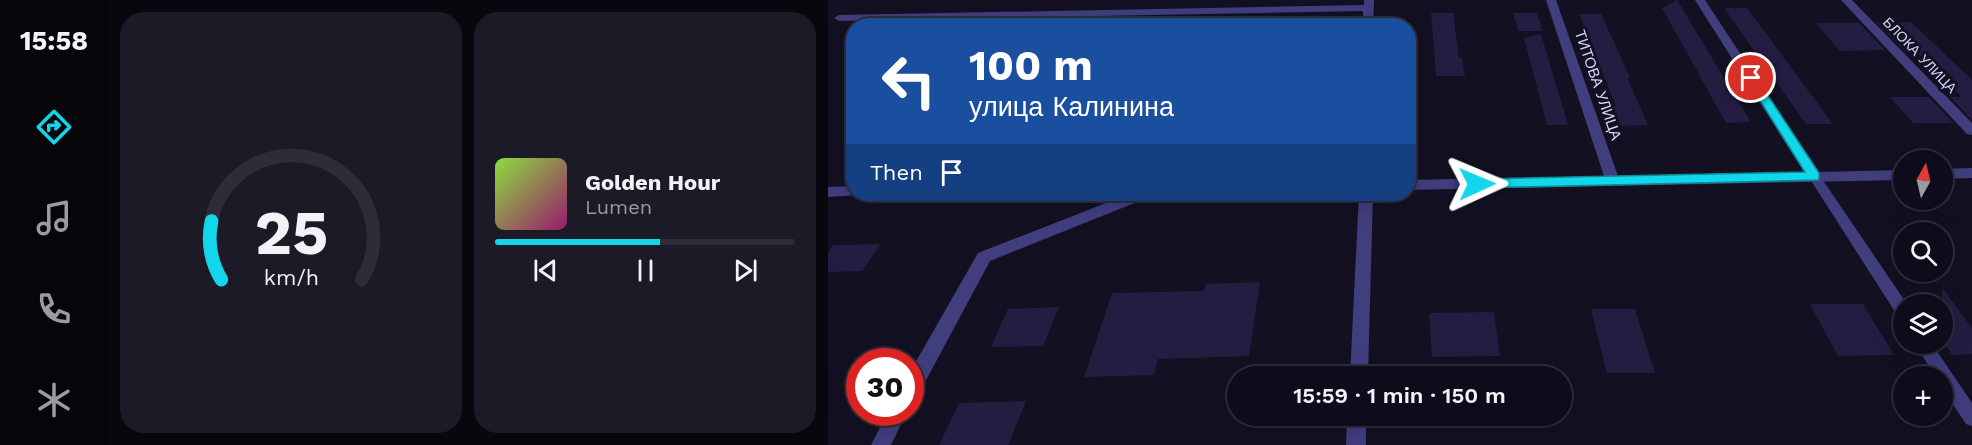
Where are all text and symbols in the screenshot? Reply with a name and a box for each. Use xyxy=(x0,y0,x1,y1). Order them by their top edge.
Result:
street label: БЛОКА УЛИЦА xyxy=(1880,14,1961,97)
text: 15:58 xyxy=(20,25,88,57)
street label: ТИТОВА УЛИЦА xyxy=(1571,27,1625,143)
text: 100 m xyxy=(969,41,1093,90)
icon: left xyxy=(870,42,948,120)
pin xyxy=(1725,52,1776,103)
icon: arrive xyxy=(1734,61,1767,94)
text: улица Калинина xyxy=(969,91,1174,123)
icon: directions xyxy=(33,106,75,148)
north arrow xyxy=(1893,150,1953,210)
map controls xyxy=(1893,150,1953,426)
position arrow xyxy=(1445,152,1509,216)
icon: arrive xyxy=(935,156,968,189)
text: Then xyxy=(870,160,923,185)
text: Golden Hour xyxy=(585,170,720,195)
text: Lumen xyxy=(585,195,652,219)
text: 25 xyxy=(254,196,328,269)
icon: music xyxy=(33,197,75,239)
button: search xyxy=(1893,222,1953,282)
icon: previous xyxy=(529,254,562,287)
icon: pause xyxy=(629,254,662,287)
icon: next xyxy=(729,254,762,287)
text: km/h xyxy=(263,265,319,290)
icon: phone xyxy=(33,288,75,330)
button: layers xyxy=(1893,294,1953,354)
speed limit sign: 30 xyxy=(846,348,924,426)
button: + xyxy=(1893,366,1953,426)
icon: climate xyxy=(33,379,75,421)
text: 15:59 · 1 min · 150 m xyxy=(1293,383,1506,408)

